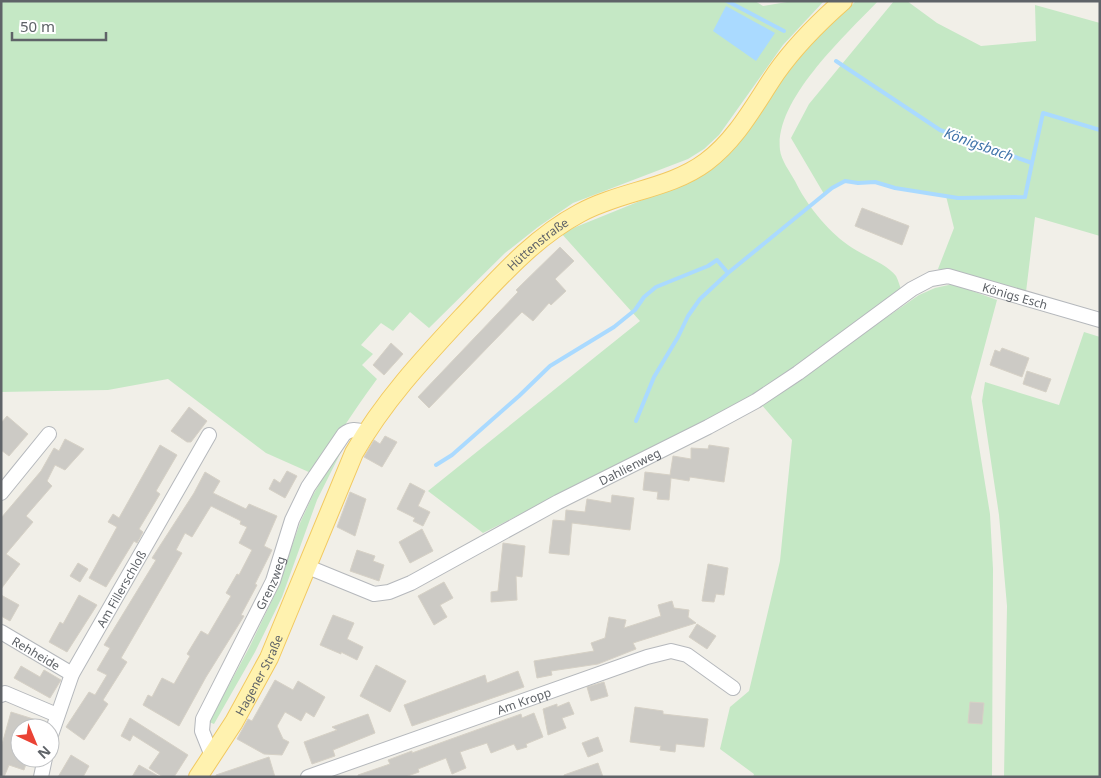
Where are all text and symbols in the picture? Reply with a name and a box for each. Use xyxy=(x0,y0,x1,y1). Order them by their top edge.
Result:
scale bar xyxy=(12,10,106,42)
text: 50 m xyxy=(20,16,55,36)
water label: Königsbach xyxy=(942,123,1016,165)
street label: Hüttenstraße xyxy=(503,213,572,274)
street label: Königs Esch xyxy=(980,278,1050,313)
street label: Dahlienweg xyxy=(596,444,663,489)
street label: Am Fillerschloß xyxy=(92,547,150,630)
street label: Grenzweg xyxy=(251,554,289,613)
street label: Rehheide xyxy=(9,632,64,674)
street label: Hagener Straße xyxy=(231,632,286,718)
street label: Am Kropp xyxy=(495,683,553,718)
north arrow xyxy=(10,718,60,768)
text: N xyxy=(34,742,55,764)

